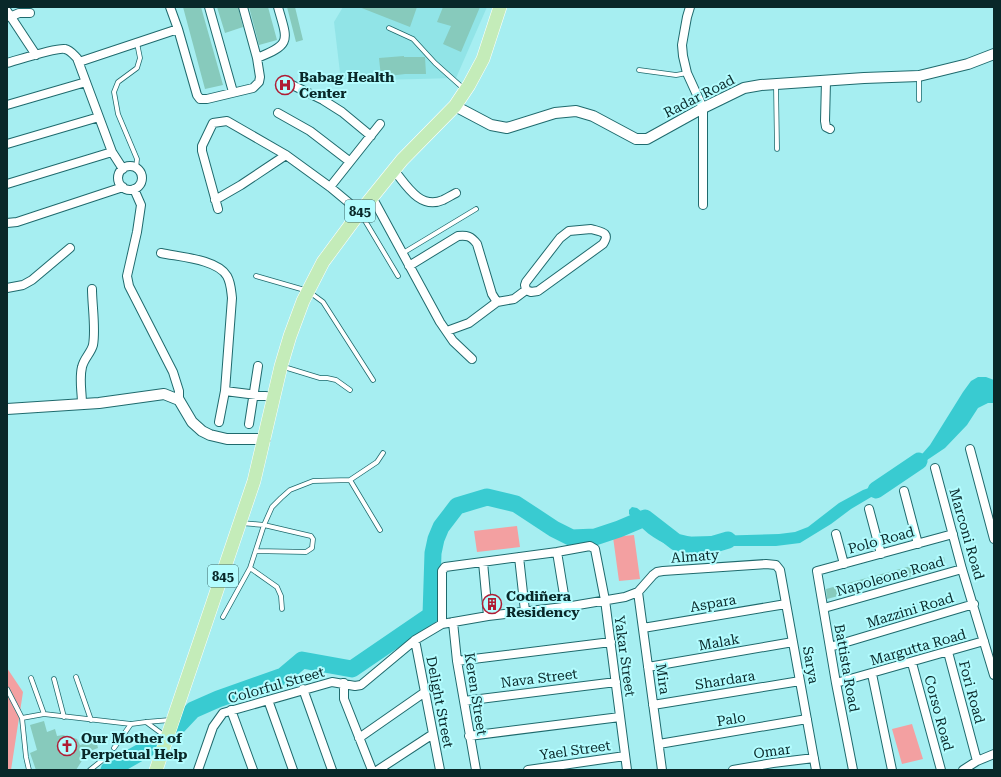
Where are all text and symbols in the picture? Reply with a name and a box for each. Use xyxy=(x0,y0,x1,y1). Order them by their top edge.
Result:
place label: Babag Health Center xyxy=(299,69,395,101)
street label: Radar Road xyxy=(661,71,737,121)
hospital icon: Babag Health Center xyxy=(274,74,296,96)
road number: 845 xyxy=(345,200,375,222)
street label: Marconi Road xyxy=(946,486,988,582)
street label: Polo Road xyxy=(846,523,916,557)
street label: Almaty xyxy=(670,546,720,566)
street label: Napoleone Road xyxy=(834,553,946,599)
road number: 845 xyxy=(208,565,238,587)
place label: Codiñera Residency xyxy=(506,588,580,620)
street label: Mazzini Road xyxy=(865,589,955,631)
street label: Aspara xyxy=(689,591,738,615)
building icon: Codiñera Residency xyxy=(481,593,503,615)
street label: Yakar Street xyxy=(611,615,639,697)
street label: Battista Road xyxy=(831,623,863,713)
street label: Margutta Road xyxy=(868,626,968,668)
street label: Malak xyxy=(697,630,741,653)
street label: Sarya xyxy=(800,645,822,686)
street label: Keren Street xyxy=(462,651,490,737)
street label: Delight Street xyxy=(423,655,457,749)
street label: Fori Road xyxy=(956,659,988,725)
street label: Mira xyxy=(653,663,673,696)
street label: Colorful Street xyxy=(226,664,326,706)
street label: Nava Street xyxy=(500,665,578,691)
street label: Shardara xyxy=(694,667,757,693)
street label: Corso Road xyxy=(921,673,957,753)
street label: Palo xyxy=(715,709,747,729)
place label: Our Mother of Perpetual Help xyxy=(81,730,188,762)
church icon: Our Mother of Perpetual Help xyxy=(56,735,78,757)
street label: Yael Street xyxy=(538,737,612,763)
street label: Omar xyxy=(752,740,792,762)

